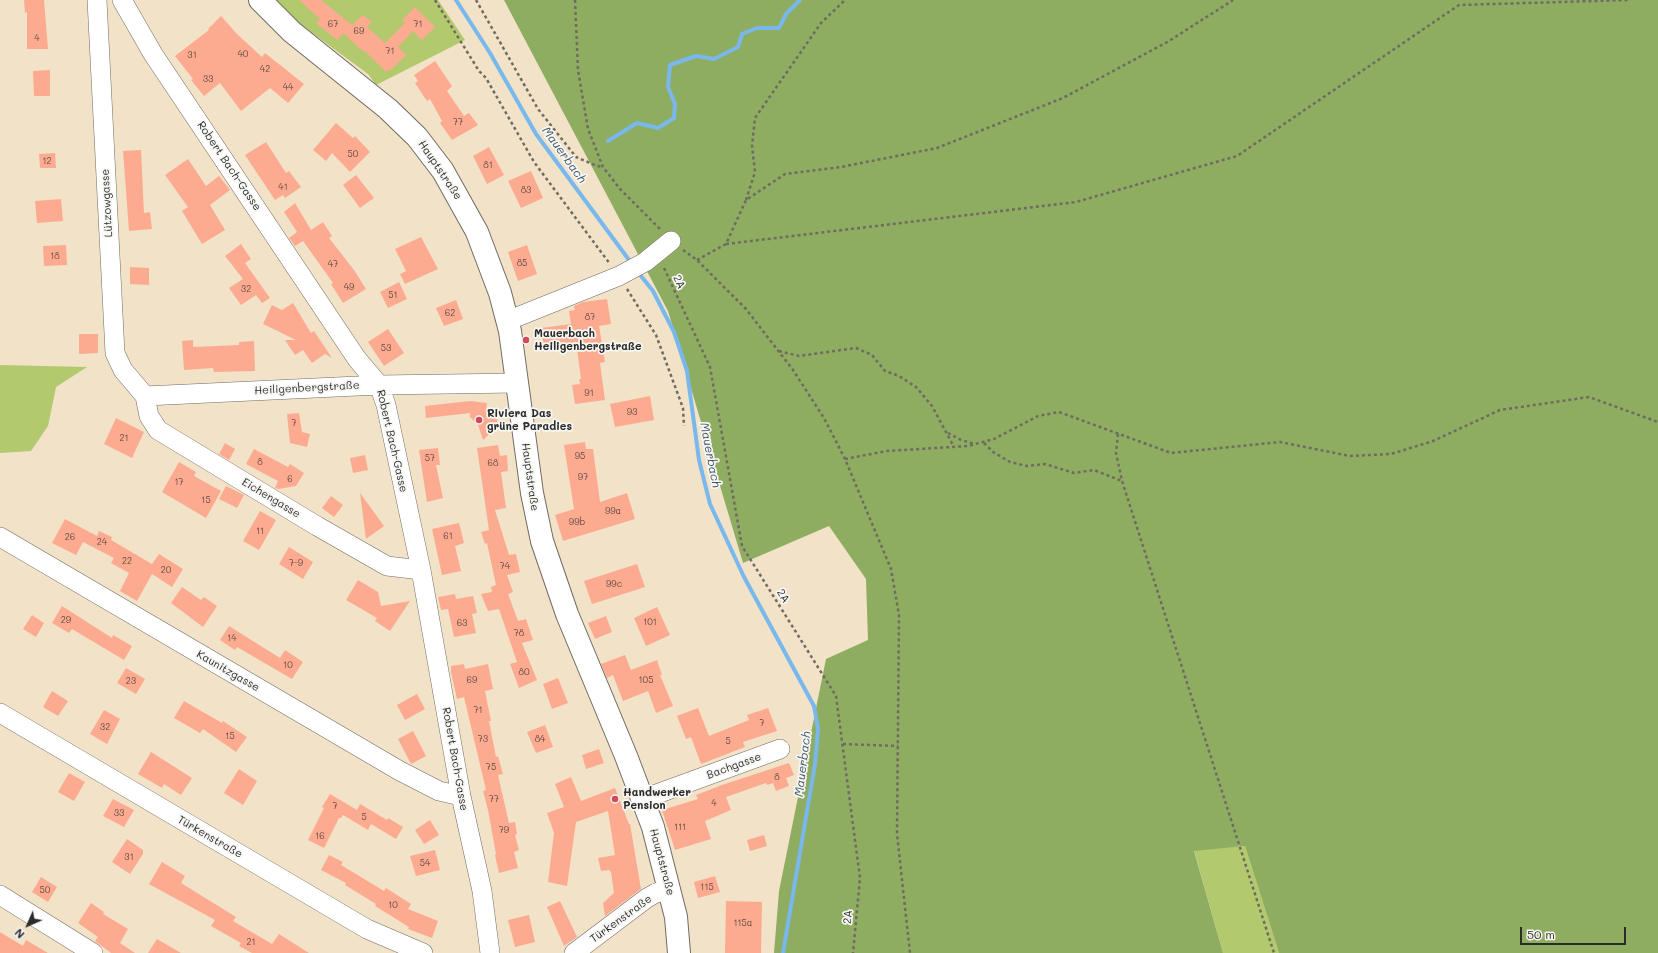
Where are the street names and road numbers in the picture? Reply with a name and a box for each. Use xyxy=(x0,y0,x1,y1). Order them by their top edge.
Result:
street label: Robert Bach-Gasse xyxy=(194,119,264,213)
street label: Hauptstraße xyxy=(415,138,465,202)
street label: Lützowgasse xyxy=(99,168,115,238)
street label: 2A xyxy=(670,273,688,291)
street label: Heiligenbergstraße xyxy=(254,379,360,397)
street label: Robert Bach-Gasse xyxy=(374,388,410,494)
street label: Hauptstraße xyxy=(519,442,541,512)
street label: Eichengasse xyxy=(239,475,303,521)
street label: 2A xyxy=(774,587,792,605)
street label: Kaunitzgasse xyxy=(194,648,262,694)
street label: Robert Bach-Gasse xyxy=(439,706,471,812)
street label: Bachgasse xyxy=(705,750,763,782)
street label: Türkenstraße xyxy=(175,813,245,861)
street label: Hauptstraße xyxy=(647,827,677,897)
street label: Türkenstraße xyxy=(588,892,654,946)
street label: 2A xyxy=(841,910,855,924)

